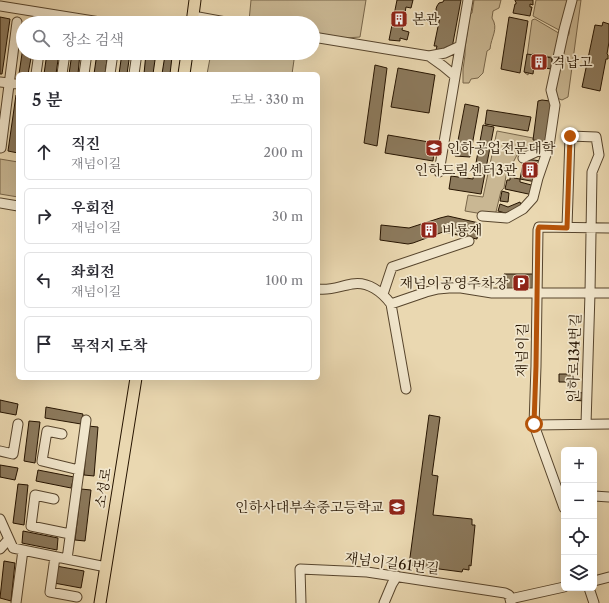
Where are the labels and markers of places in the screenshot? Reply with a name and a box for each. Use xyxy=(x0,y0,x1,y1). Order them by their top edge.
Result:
building icon: 본관 xyxy=(389,9,409,29)
place label: 본관 xyxy=(412,10,440,28)
building icon: 격납고 xyxy=(529,52,549,72)
place label: 격납고 xyxy=(552,53,593,71)
school or university icon: 인하공업전문대학 xyxy=(424,138,444,158)
place label: 인하공업전문대학 xyxy=(447,139,556,157)
building icon: 인하드림센터3관 xyxy=(520,160,540,180)
place label: 인하드림센터3관 xyxy=(415,161,517,179)
building icon: 비룡재 xyxy=(419,220,439,240)
place label: 비룡재 xyxy=(442,221,483,239)
parking icon: 재넘이공영주차장 xyxy=(511,273,531,293)
place label: 재넘이공영주차장 xyxy=(400,274,508,292)
school or university icon: 인하사대부속중고등학교 xyxy=(387,497,407,517)
place label: 인하사대부속중고등학교 xyxy=(235,498,384,516)

